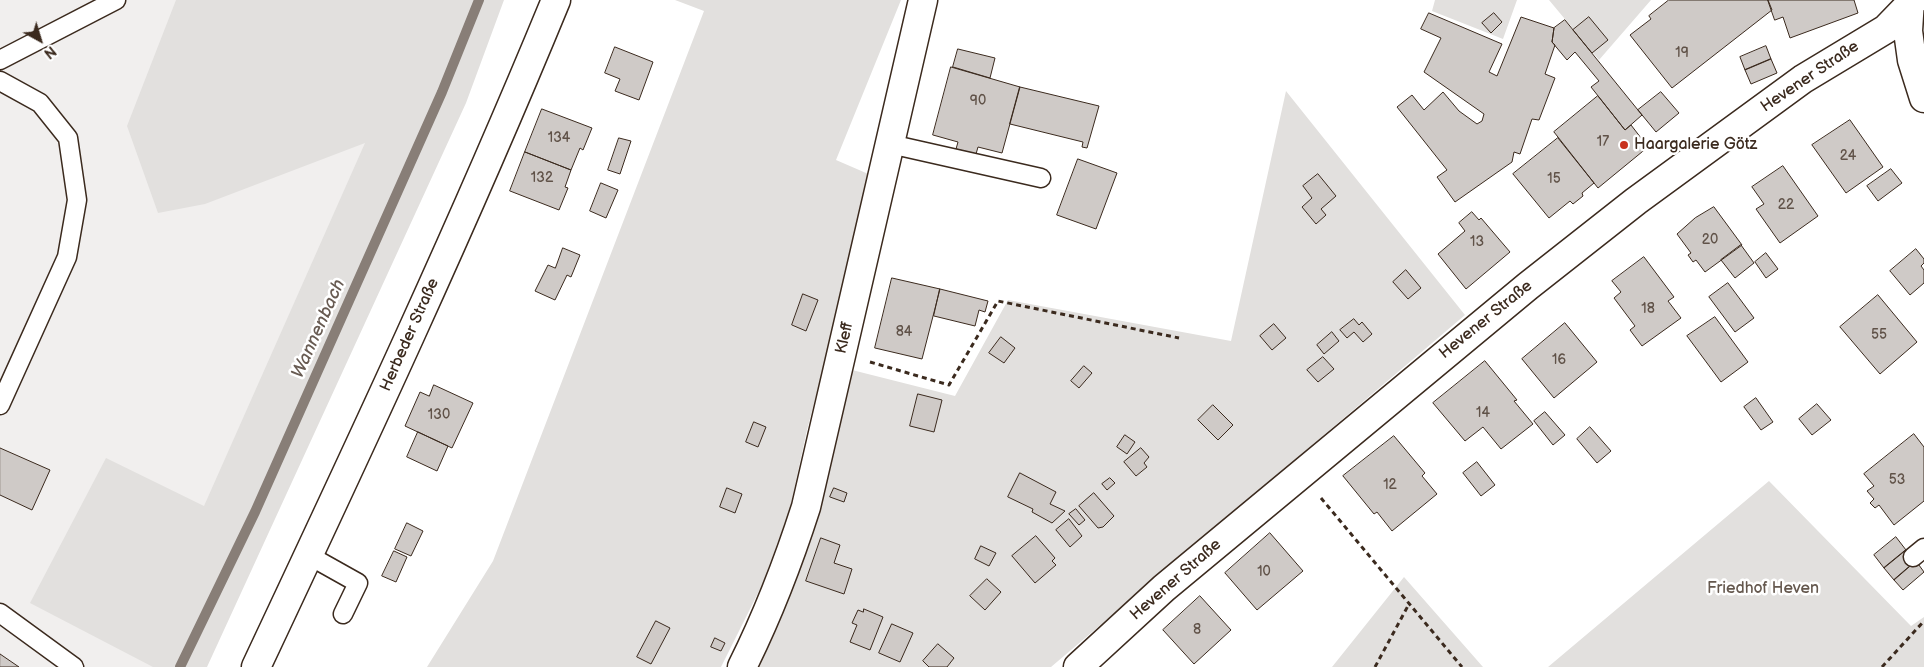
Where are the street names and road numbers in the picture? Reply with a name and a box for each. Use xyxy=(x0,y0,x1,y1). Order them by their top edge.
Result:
street label: Hevener Straße xyxy=(1757,37,1863,117)
street label: Herbeder Straße xyxy=(376,275,444,395)
street label: Hevener Straße xyxy=(1436,277,1536,363)
street label: Kleff xyxy=(832,320,858,356)
street label: Hevener Straße xyxy=(1127,535,1225,625)

